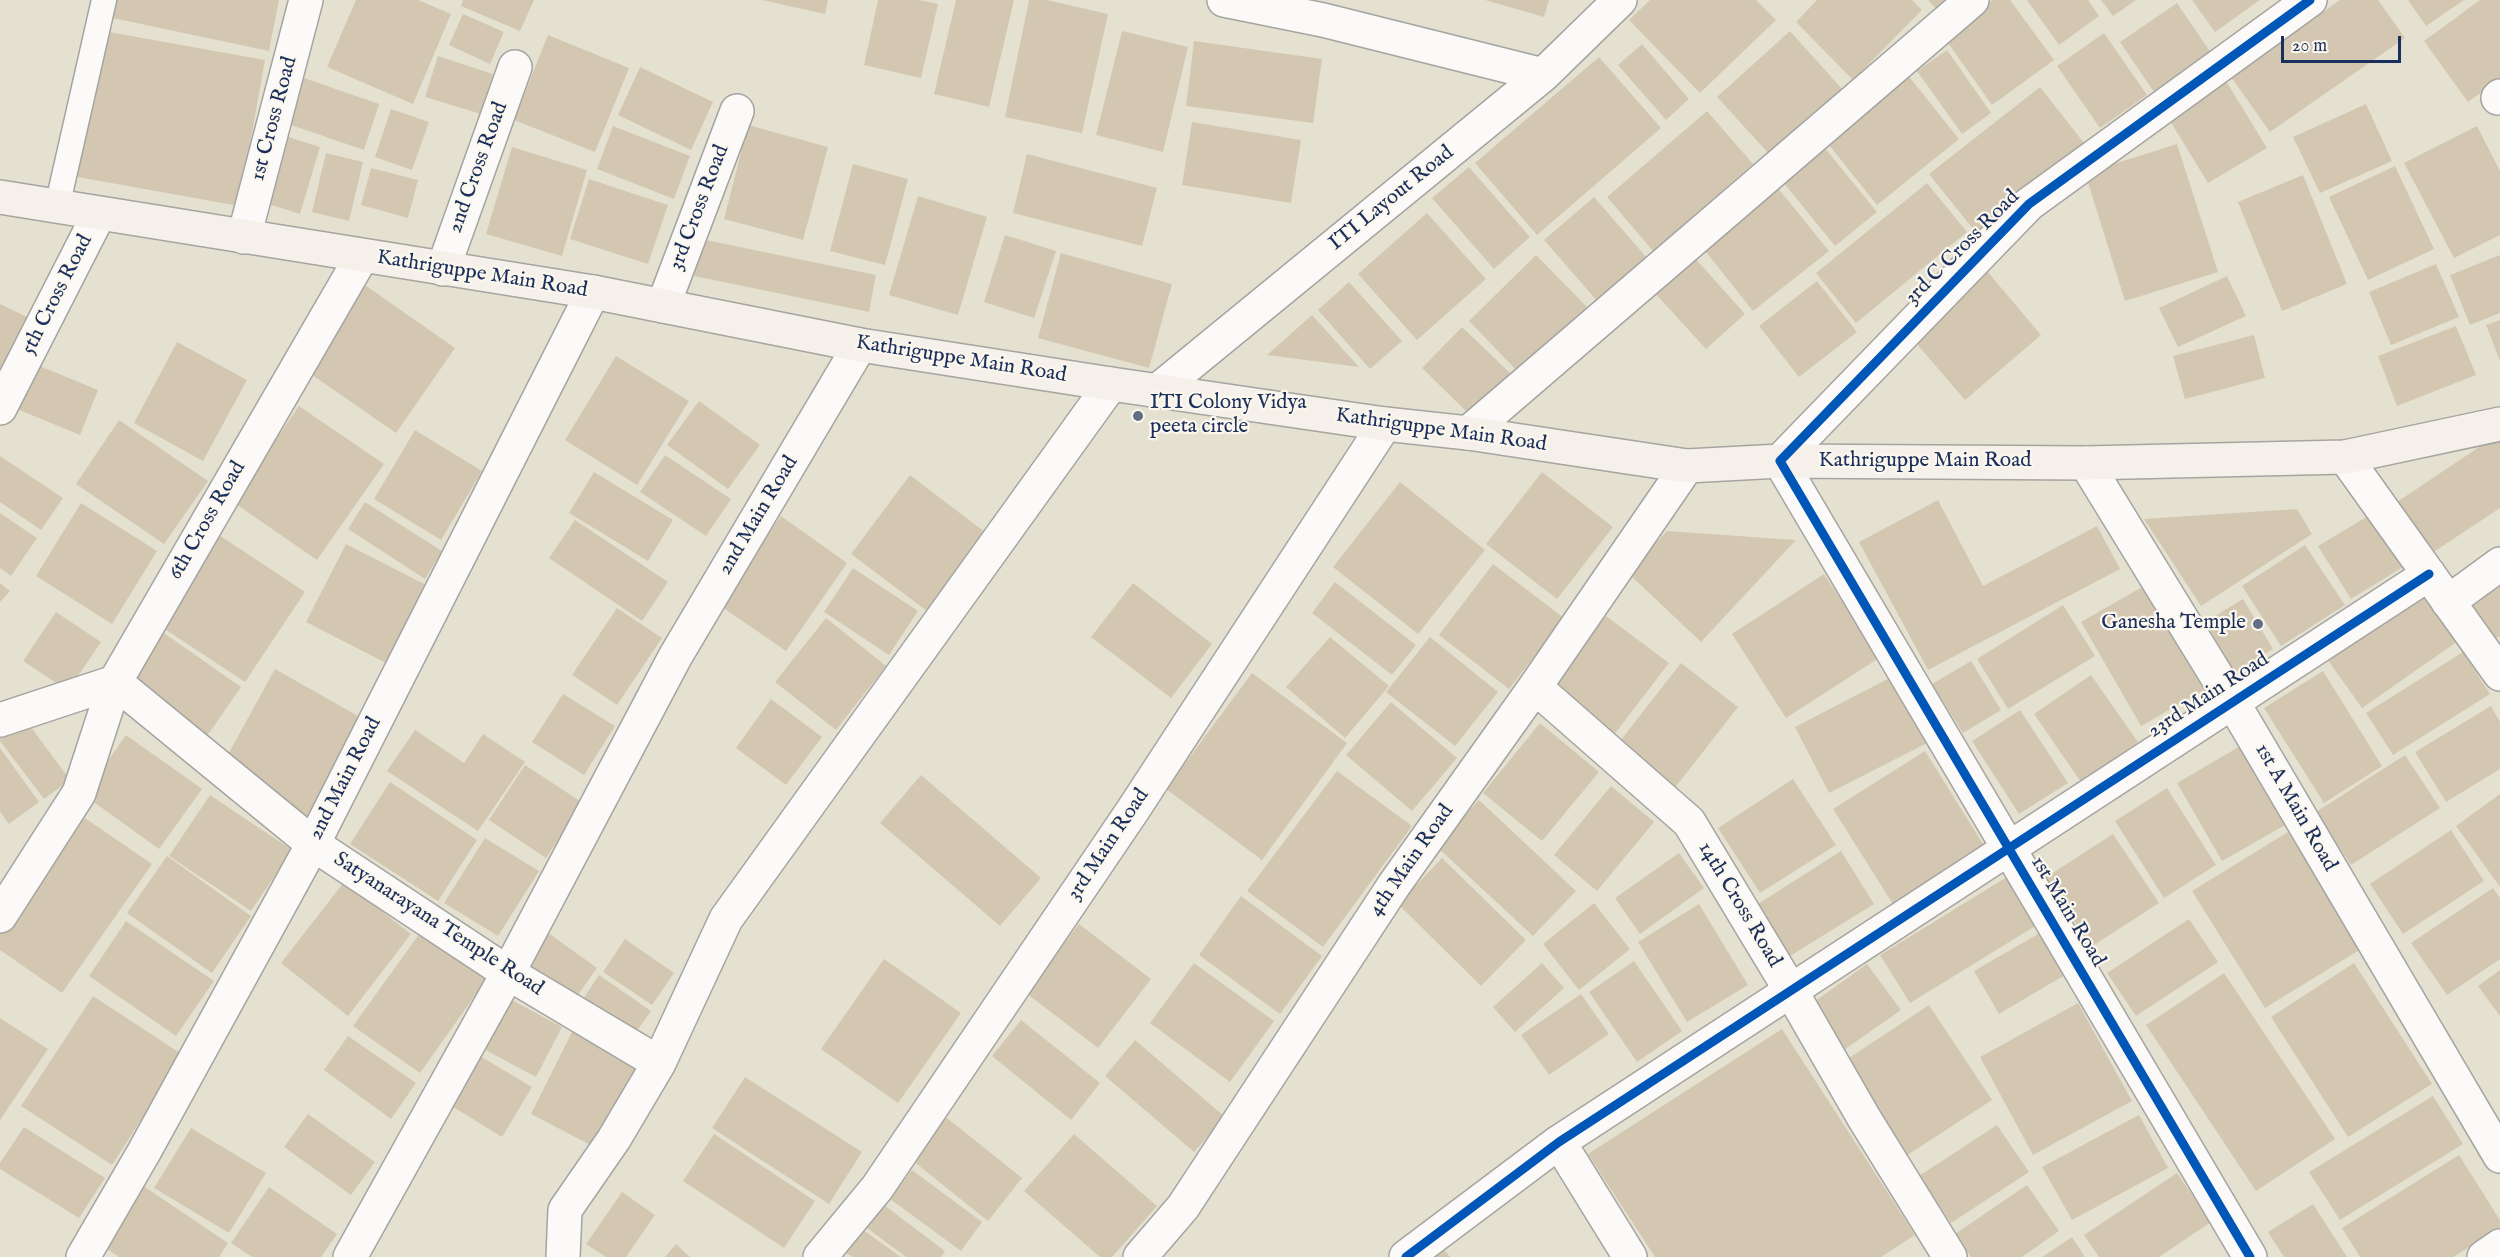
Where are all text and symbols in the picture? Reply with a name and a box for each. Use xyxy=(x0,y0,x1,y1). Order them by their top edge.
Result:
scale bar xyxy=(2284,24,2404,62)
text: 20 m xyxy=(2292,35,2327,58)
street label: 1st Cross Road xyxy=(246,54,304,184)
street label: 2nd Cross Road xyxy=(444,99,514,237)
street label: ITI Layout Road xyxy=(1325,141,1459,257)
street label: 3rd Cross Road xyxy=(665,142,735,274)
street label: 3rd C Cross Road xyxy=(1900,185,2026,311)
street label: 5th Cross Road xyxy=(17,231,99,359)
street label: Kathriguppe Main Road xyxy=(375,246,589,304)
street label: Kathriguppe Main Road xyxy=(854,331,1068,389)
place label: ITI Colony Vidya peeta circle xyxy=(1150,391,1307,441)
street label: Kathriguppe Main Road xyxy=(1334,404,1548,458)
marker: ITI Colony Vidya peeta circle xyxy=(1131,409,1145,423)
street label: Kathriguppe Main Road xyxy=(1819,449,2031,475)
street label: 2nd Main Road xyxy=(714,452,804,580)
street label: 6th Cross Road xyxy=(164,457,252,585)
place label: Ganesha Temple xyxy=(2101,611,2246,637)
marker: Ganesha Temple xyxy=(2251,617,2265,631)
street label: 23rd Main Road xyxy=(2144,648,2274,744)
street label: 2nd Main Road xyxy=(304,713,388,845)
street label: 1st A Main Road xyxy=(2248,740,2342,876)
street label: 3rd Main Road xyxy=(1062,784,1156,906)
street label: 4th Main Road xyxy=(1364,800,1460,922)
street label: 14th Cross Road xyxy=(1692,838,1786,972)
street label: Satyanarayana Temple Road xyxy=(328,848,548,1002)
street label: 1st Main Road xyxy=(2024,852,2110,972)

